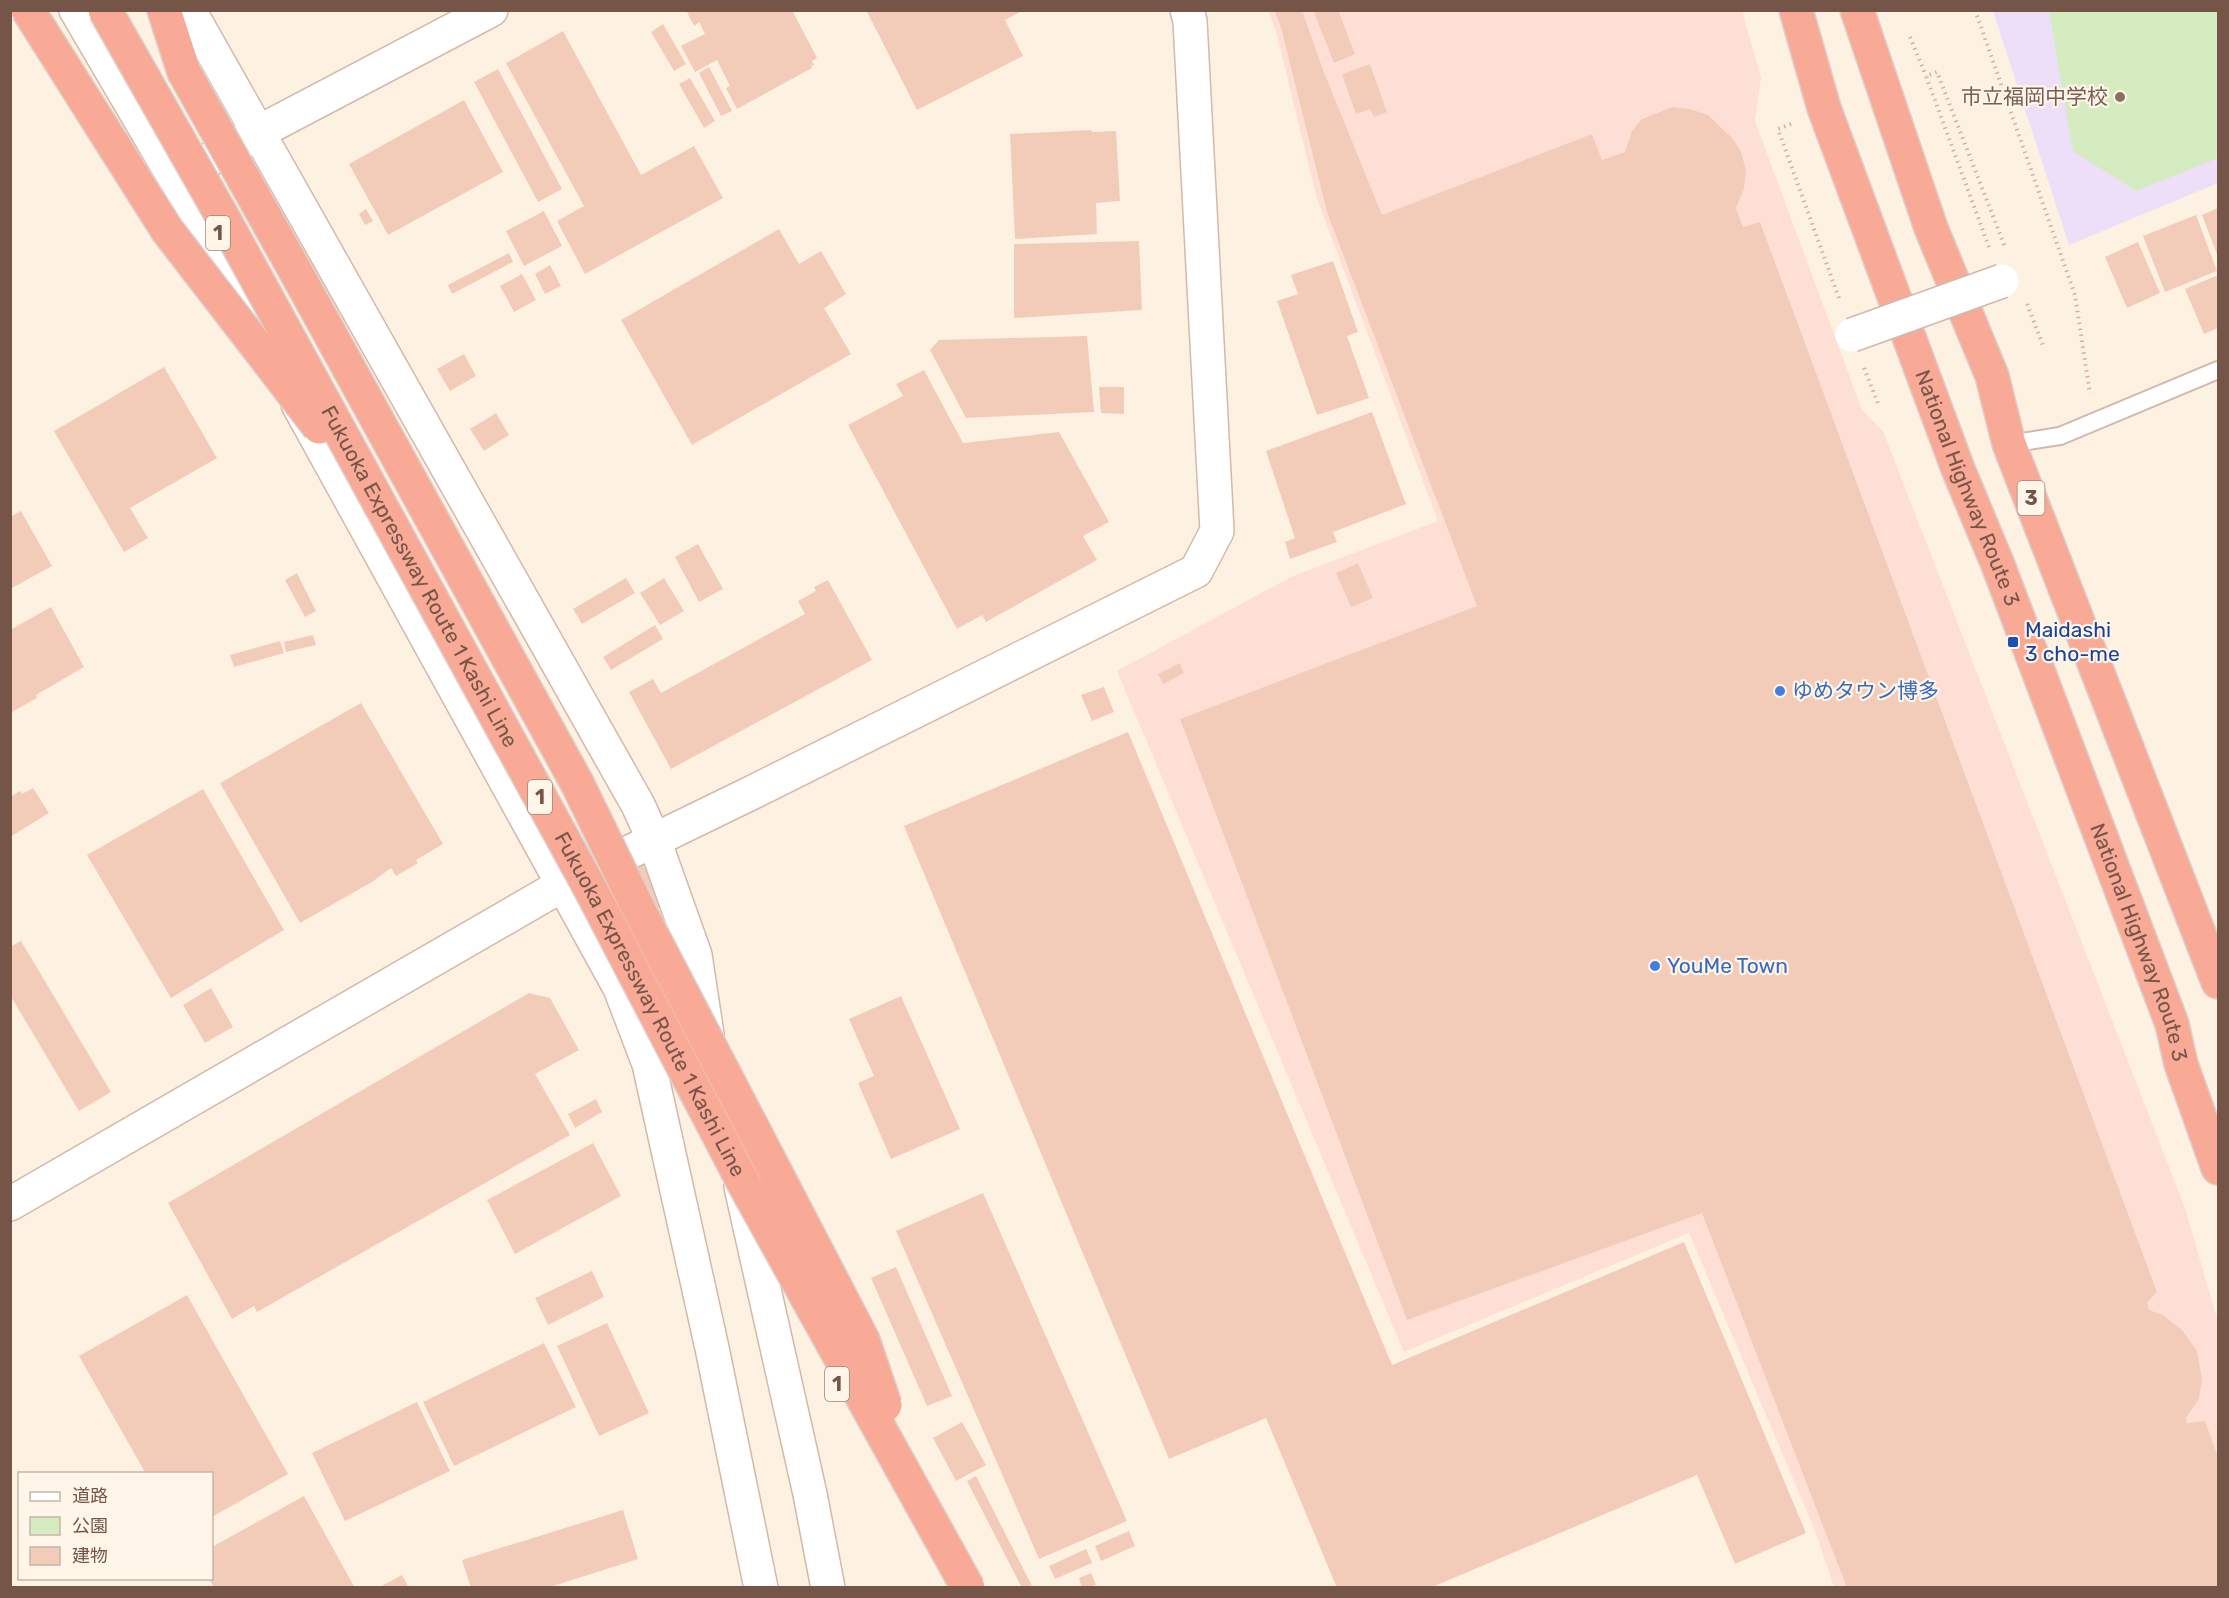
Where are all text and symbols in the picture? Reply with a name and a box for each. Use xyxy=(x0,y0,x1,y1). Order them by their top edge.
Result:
place label: 市立福岡中学校 xyxy=(1961,84,2108,109)
marker: 市立福岡中学校 xyxy=(2113,90,2127,104)
road number: 1 xyxy=(206,216,230,250)
street label: National Highway Route 3 xyxy=(1910,366,2025,609)
street label: Fukuoka Expressway Route 1 Kashi Line xyxy=(316,401,524,752)
road number: 3 xyxy=(2018,481,2044,515)
place label: Maidashi 3 cho-me xyxy=(2025,617,2120,666)
marker: Maidashi 3 cho-me xyxy=(2006,635,2020,649)
place label: ゆめタウン博多 xyxy=(1792,678,1939,703)
marker: ゆめタウン博多 xyxy=(1773,684,1787,698)
road number: 1 xyxy=(528,780,552,814)
street label: National Highway Route 3 xyxy=(2085,820,2193,1064)
street label: Fukuoka Expressway Route 1 Kashi Line xyxy=(550,827,751,1181)
place label: YouMe Town xyxy=(1667,953,1788,978)
marker: YouMe Town xyxy=(1648,959,1662,973)
road number: 1 xyxy=(825,1367,849,1401)
legend xyxy=(18,1472,213,1580)
text: 道路 xyxy=(72,1485,108,1507)
text: 公園 xyxy=(72,1515,108,1537)
text: 建物 xyxy=(72,1545,108,1567)

